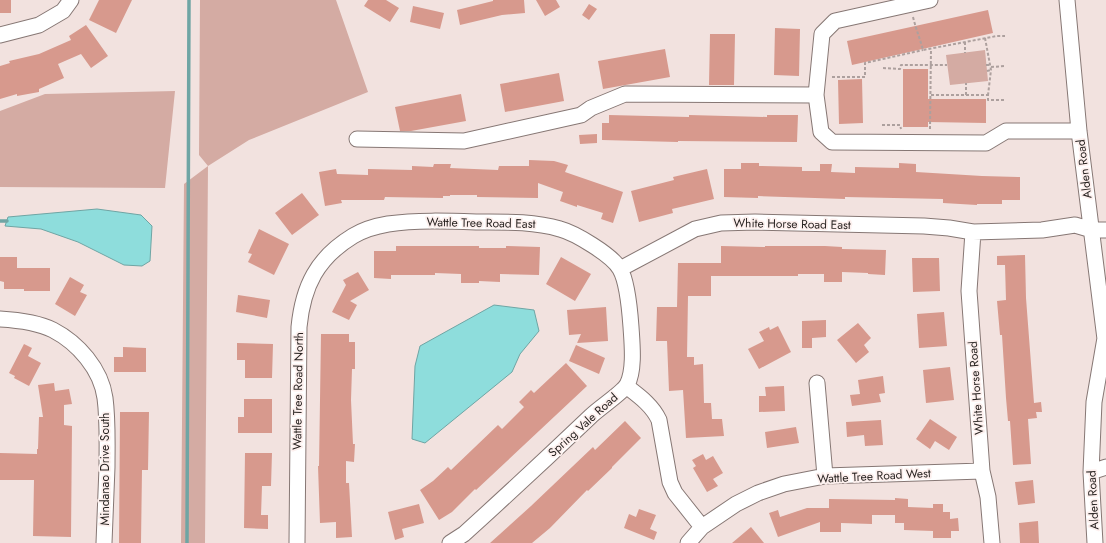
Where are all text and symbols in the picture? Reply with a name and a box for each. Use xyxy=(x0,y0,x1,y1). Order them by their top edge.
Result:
street label: Alden Road xyxy=(1071,138,1097,200)
street label: Wattle Tree Road East xyxy=(426,213,536,233)
street label: White Horse Road East xyxy=(733,214,851,234)
street label: Wattle Tree Road North xyxy=(288,332,308,450)
street label: White Horse Road xyxy=(964,341,988,435)
street label: Spring Vale Road xyxy=(544,389,622,461)
street label: Mindanao Drive South xyxy=(96,413,114,525)
street label: Wattle Tree Road West xyxy=(817,464,931,488)
street label: Alden Road xyxy=(1082,470,1104,530)

